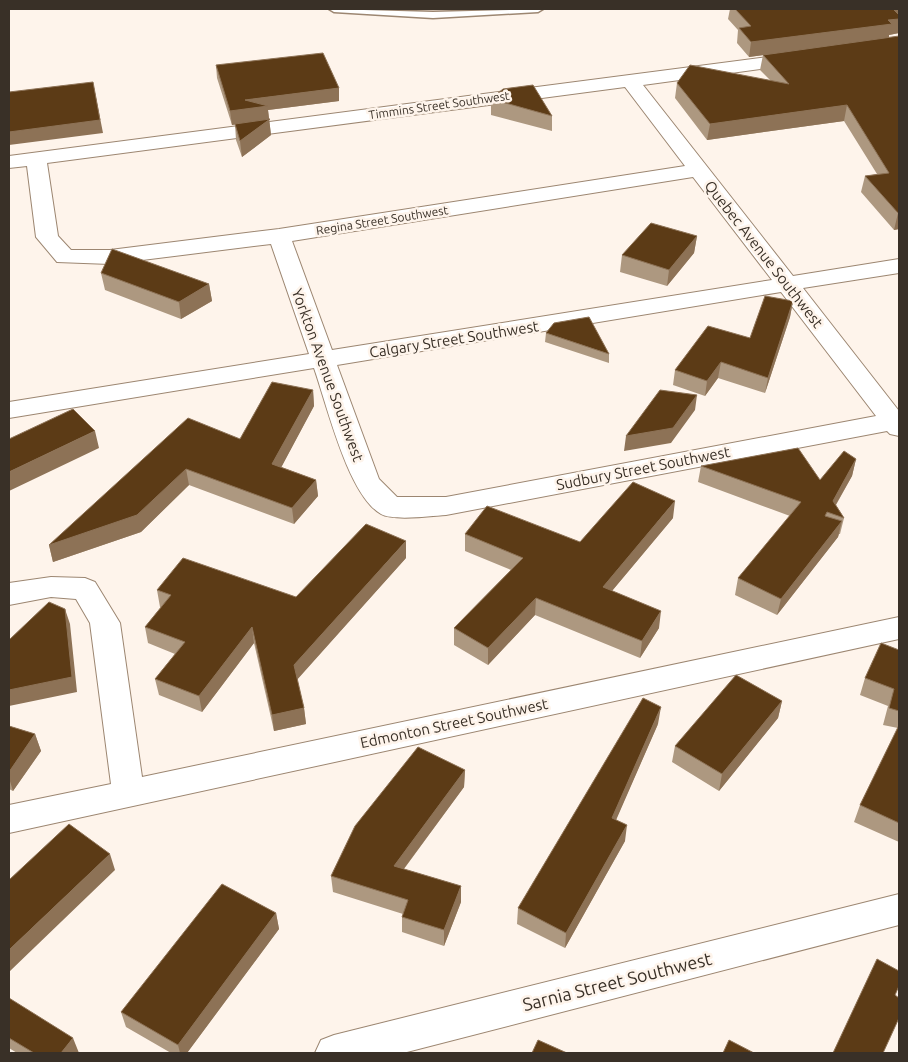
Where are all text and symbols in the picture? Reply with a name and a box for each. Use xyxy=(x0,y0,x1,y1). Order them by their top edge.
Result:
street label: Timmins Street Southwest xyxy=(368,89,511,121)
street label: Quebec Avenue Southwest xyxy=(701,177,827,331)
street label: Regina Street Southwest xyxy=(315,203,449,237)
street label: Yorkton Avenue Southwest xyxy=(289,286,367,464)
street label: Calgary Street Southwest xyxy=(368,317,540,361)
street label: Sudbury Street Southwest xyxy=(555,443,731,493)
street label: Edmonton Street Southwest xyxy=(359,695,549,751)
street label: Sarnia Street Southwest xyxy=(520,948,714,1014)

